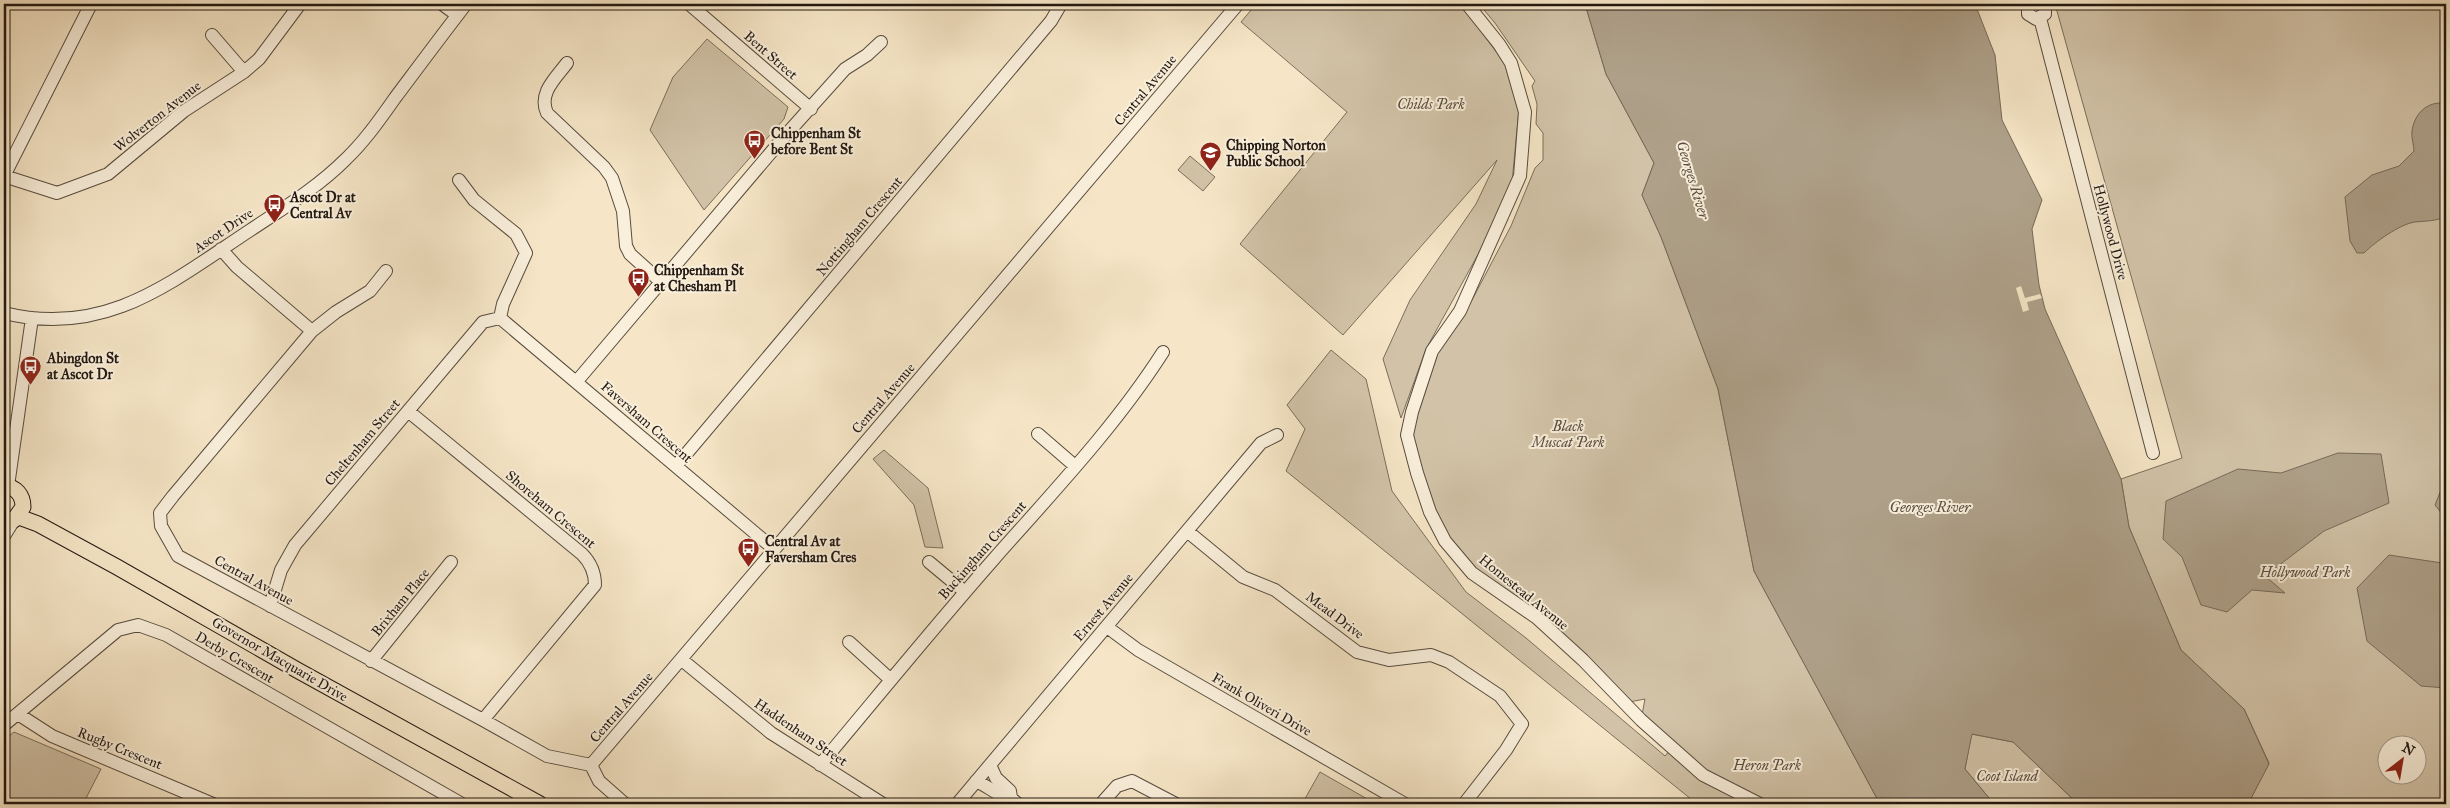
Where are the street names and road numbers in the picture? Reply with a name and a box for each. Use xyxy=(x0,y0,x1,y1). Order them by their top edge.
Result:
street label: Bent Street xyxy=(740,28,801,83)
street label: Central Avenue xyxy=(1111,51,1180,129)
street label: Wolverton Avenue xyxy=(110,77,204,156)
street label: Nottingham Crescent xyxy=(813,173,906,280)
street label: Hollywood Drive xyxy=(2090,182,2132,282)
street label: Ascot Drive xyxy=(190,204,256,257)
street label: Central Avenue xyxy=(848,359,919,437)
street label: Faversham Crescent xyxy=(597,378,696,467)
street label: Cheltenham Street xyxy=(321,395,404,489)
street label: Shoreham Crescent xyxy=(502,467,599,552)
street label: Buckingham Crescent xyxy=(935,497,1030,603)
street label: Homestead Avenue xyxy=(1475,551,1572,634)
street label: Central Avenue xyxy=(211,552,296,609)
street label: Brixham Place xyxy=(368,565,433,640)
street label: Ernest Avenue xyxy=(1070,570,1137,645)
street label: Mead Drive xyxy=(1302,588,1367,643)
street label: Governor Macquarie Drive xyxy=(208,613,351,706)
street label: Derby Crescent xyxy=(192,628,277,687)
street label: Central Avenue xyxy=(586,668,657,746)
street label: Frank Oliveri Drive xyxy=(1209,669,1315,740)
street label: Haddenham Street xyxy=(751,695,851,770)
street label: Rugby Crescent xyxy=(75,724,165,773)

